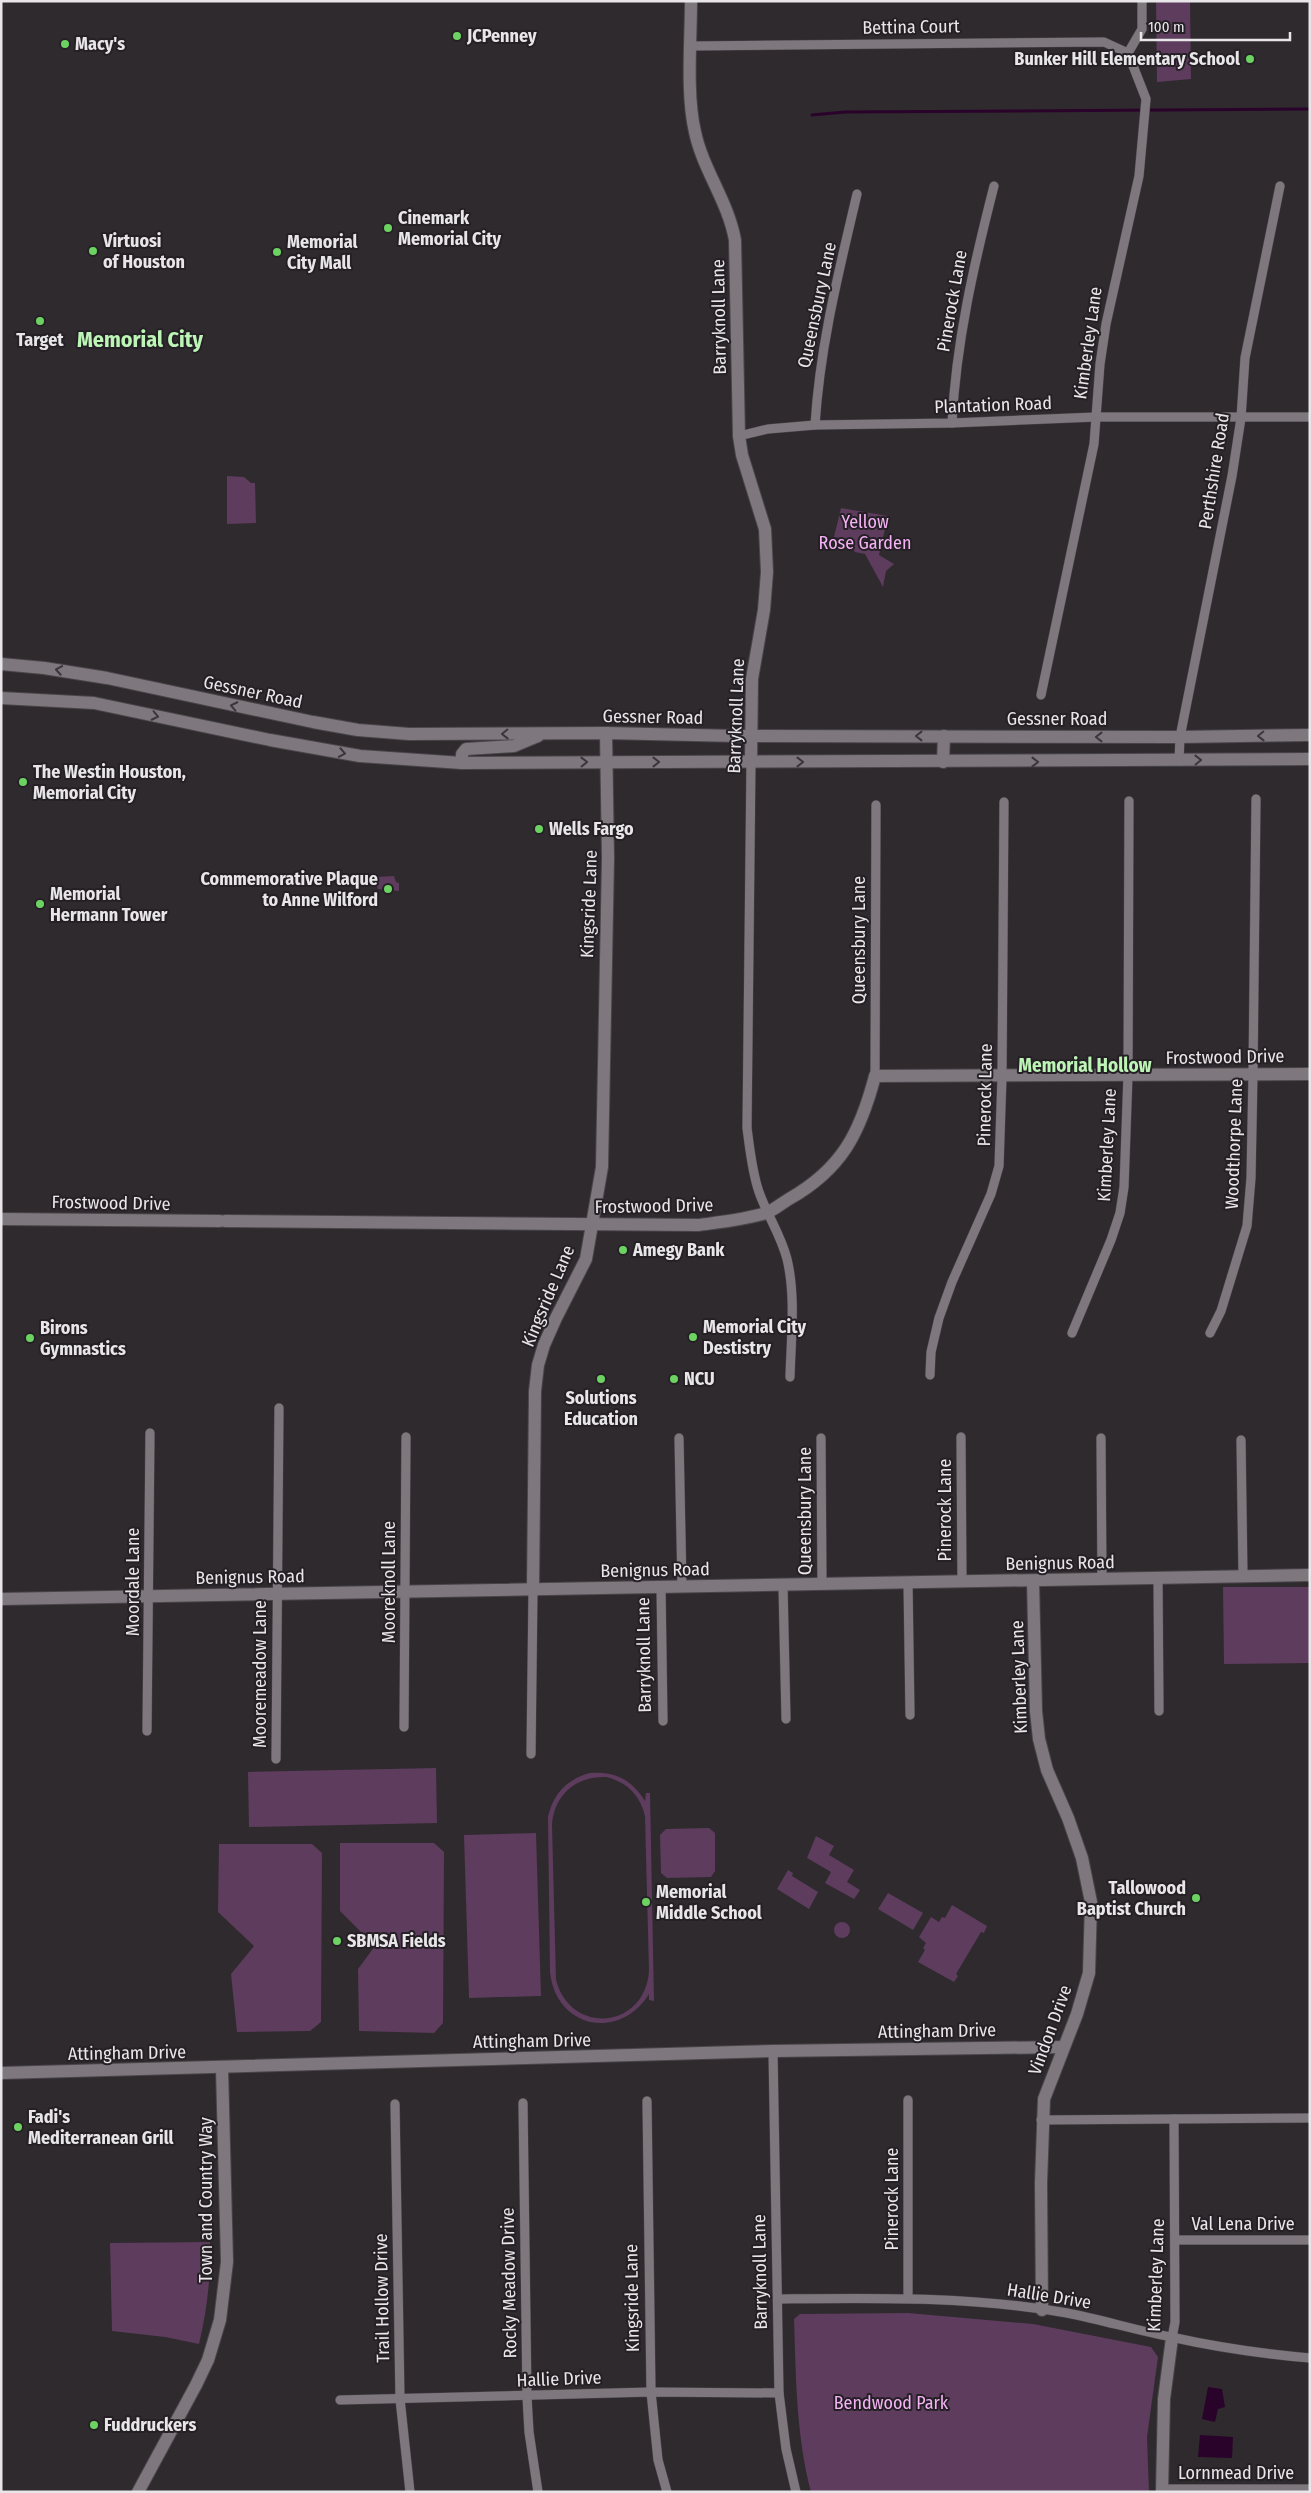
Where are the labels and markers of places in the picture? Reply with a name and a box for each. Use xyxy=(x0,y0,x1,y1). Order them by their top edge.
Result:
place label: JCPenney xyxy=(466,25,537,47)
marker: JCPenney xyxy=(451,30,463,42)
place label: Macy's xyxy=(75,33,125,55)
marker: Macy's xyxy=(59,38,71,50)
place label: Bunker Hill Elementary School xyxy=(1014,48,1240,70)
marker: Bunker Hill Elementary School xyxy=(1244,53,1256,65)
place label: Cinemark Memorial City xyxy=(398,207,501,250)
marker: Cinemark Memorial City xyxy=(382,222,394,234)
place label: Virtuosi of Houston xyxy=(102,230,185,273)
place label: Memorial City Mall xyxy=(287,231,357,274)
marker: Virtuosi of Houston xyxy=(87,245,99,257)
marker: Memorial City Mall xyxy=(271,246,283,258)
marker: Target xyxy=(34,315,46,327)
place label: Target xyxy=(16,329,64,351)
place label: The Westin Houston, Memorial City xyxy=(33,761,186,804)
marker: The Westin Houston, Memorial City xyxy=(17,776,29,788)
place label: Wells Fargo xyxy=(549,818,634,840)
marker: Wells Fargo xyxy=(533,823,545,835)
place label: Commemorative Plaque to Anne Wilford xyxy=(201,868,378,911)
place label: Memorial Hermann Tower xyxy=(50,883,168,926)
marker: Commemorative Plaque to Anne Wilford xyxy=(382,883,394,895)
marker: Memorial Hermann Tower xyxy=(34,898,46,910)
place label: Amegy Bank xyxy=(632,1239,725,1261)
marker: Amegy Bank xyxy=(617,1244,629,1256)
place label: Memorial City Destistry xyxy=(703,1316,806,1359)
place label: Birons Gymnastics xyxy=(40,1317,126,1360)
marker: Memorial City Destistry xyxy=(687,1331,699,1343)
marker: Birons Gymnastics xyxy=(24,1332,36,1344)
place label: NCU xyxy=(684,1368,715,1390)
marker: Solutions Education xyxy=(595,1373,607,1385)
marker: NCU xyxy=(668,1373,680,1385)
place label: Solutions Education xyxy=(564,1387,638,1430)
place label: Tallowood Baptist Church xyxy=(1077,1877,1186,1920)
place label: Memorial Middle School xyxy=(656,1881,762,1924)
marker: Tallowood Baptist Church xyxy=(1190,1892,1202,1904)
marker: Memorial Middle School xyxy=(640,1896,652,1908)
place label: SBMSA Fields xyxy=(347,1930,446,1952)
marker: SBMSA Fields xyxy=(331,1935,343,1947)
place label: Fadi's Mediterranean Grill xyxy=(28,2106,174,2149)
marker: Fadi's Mediterranean Grill xyxy=(12,2121,24,2133)
place label: Fuddruckers xyxy=(104,2414,196,2436)
marker: Fuddruckers xyxy=(88,2419,100,2431)

